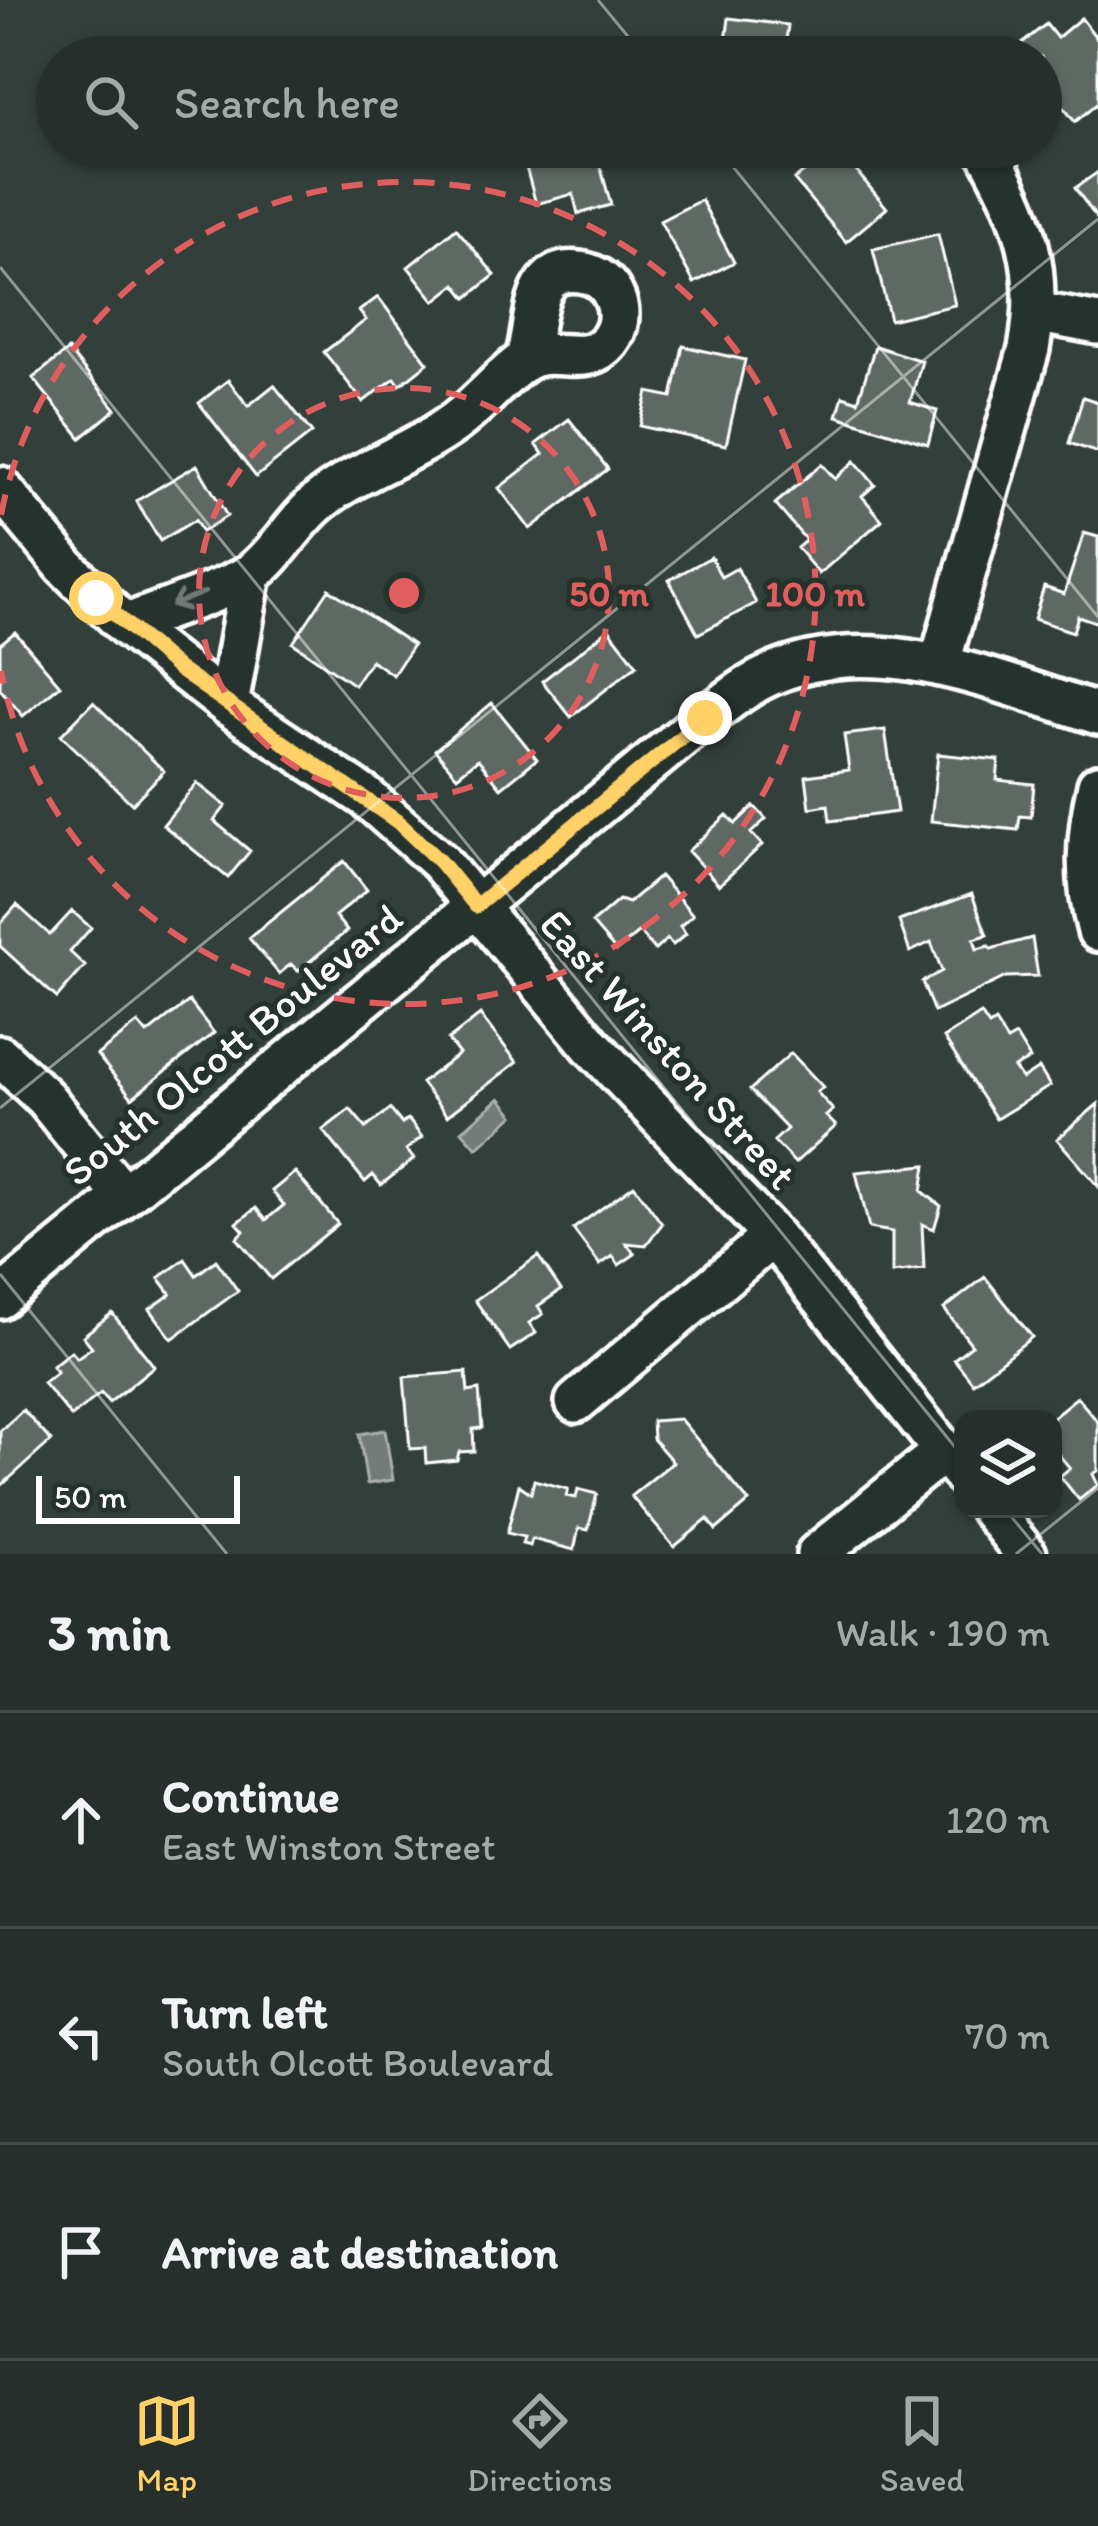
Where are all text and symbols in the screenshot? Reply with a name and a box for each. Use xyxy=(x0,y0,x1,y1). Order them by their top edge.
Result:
search box xyxy=(36,36,1062,168)
icon: search xyxy=(78,69,144,135)
text: Search here xyxy=(174,75,400,129)
route start xyxy=(69,571,123,625)
centre of rings xyxy=(383,572,425,614)
text: 50 m xyxy=(569,572,649,615)
text: 100 m xyxy=(765,572,865,615)
one-way arrow xyxy=(171,590,208,611)
route end xyxy=(678,691,732,745)
street label: South Olcott Boulevard xyxy=(53,892,412,1197)
street label: East Winston Street xyxy=(529,899,808,1200)
map controls xyxy=(954,1410,1062,1518)
button: layers xyxy=(954,1410,1062,1518)
scale bar xyxy=(36,1470,240,1523)
text: 50 m xyxy=(54,1477,127,1516)
text: 3 min xyxy=(48,1602,170,1663)
text: Walk · 190 m xyxy=(836,1609,1050,1656)
text: Continue xyxy=(162,1769,340,1823)
icon: ahead xyxy=(48,1787,114,1853)
text: 120 m xyxy=(946,1796,1050,1843)
text: East Winston Street xyxy=(162,1823,496,1870)
text: Turn left xyxy=(162,1985,328,2039)
icon: left xyxy=(48,2003,114,2069)
text: 70 m xyxy=(965,2012,1050,2059)
text: South Olcott Boulevard xyxy=(162,2039,553,2086)
icon: arrive xyxy=(48,2219,114,2285)
text: Arrive at destination xyxy=(162,2225,558,2279)
tab: Map xyxy=(134,2388,200,2499)
tab: Directions xyxy=(467,2388,612,2499)
tab: Saved xyxy=(880,2388,964,2499)

